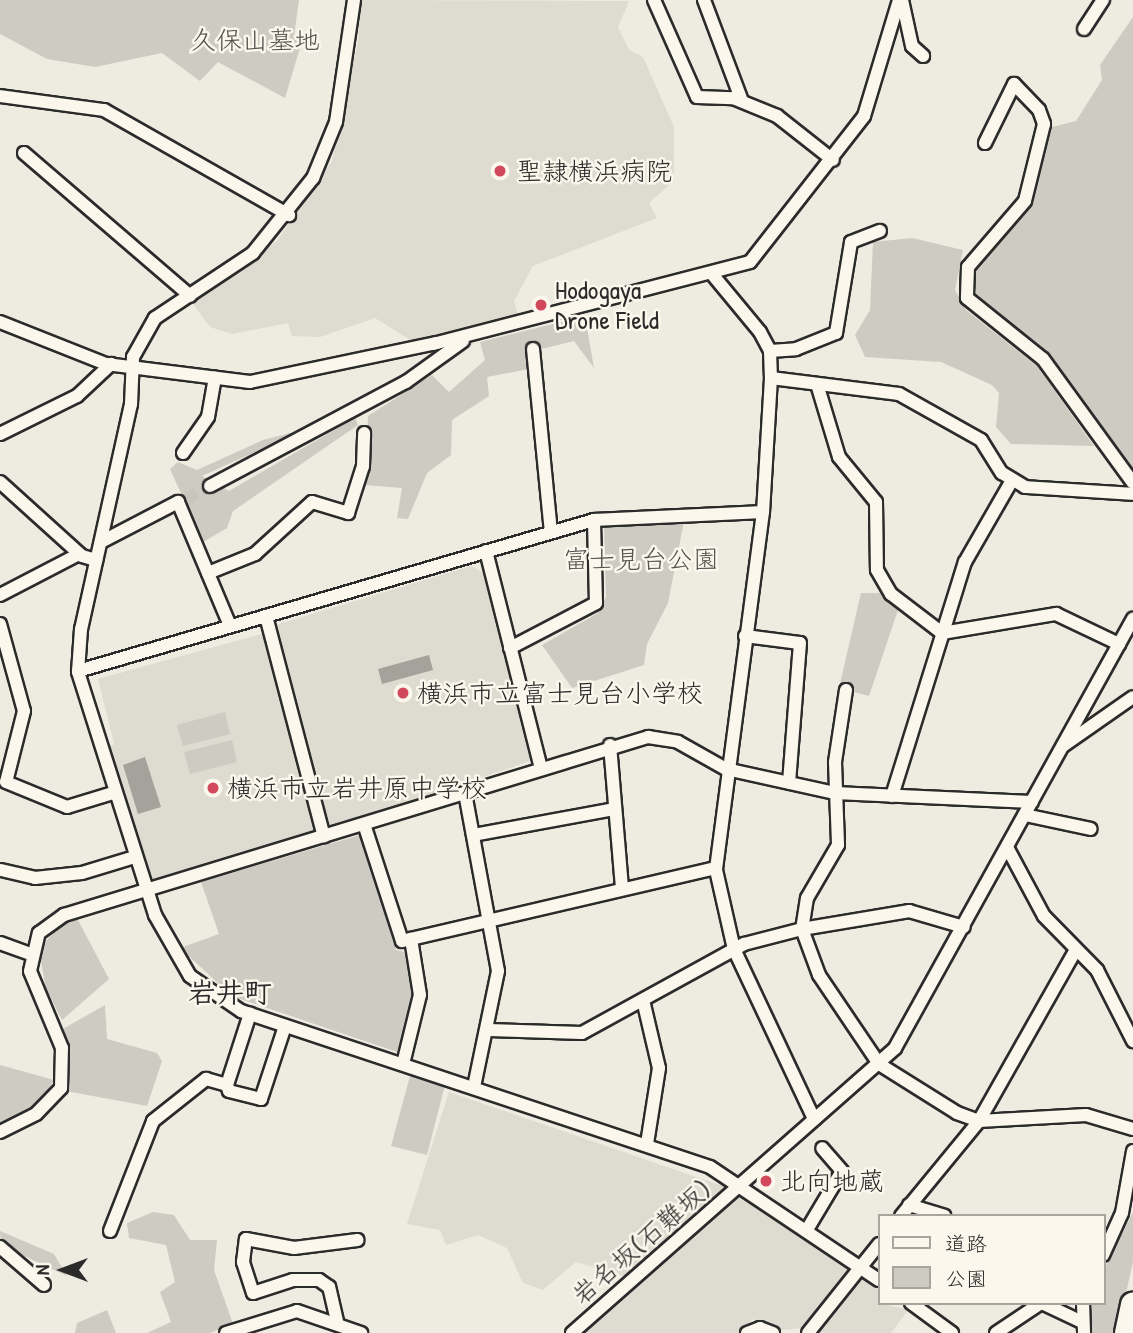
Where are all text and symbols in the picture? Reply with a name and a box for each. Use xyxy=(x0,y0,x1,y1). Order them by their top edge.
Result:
park label: 久保山墓地 xyxy=(190,24,320,56)
place label: 聖隷横浜病院 xyxy=(516,155,672,187)
marker: 聖隷横浜病院 xyxy=(490,161,510,181)
place label: Hodogaya Drone Field xyxy=(555,274,659,336)
marker: Hodogaya Drone Field xyxy=(533,297,549,313)
park label: 富士見台公園 xyxy=(563,543,719,575)
place label: 横浜市立富士見台小学校 xyxy=(417,677,703,709)
marker: 横浜市立富士見台小学校 xyxy=(395,685,411,701)
place label: 横浜市立岩井原中学校 xyxy=(227,772,487,804)
marker: 横浜市立岩井原中学校 xyxy=(205,780,221,796)
district label: 岩井町 xyxy=(188,975,272,1009)
place label: 北向地蔵 xyxy=(780,1165,884,1197)
street label: 岩名坂(石難坂) xyxy=(565,1173,717,1311)
marker: 北向地蔵 xyxy=(758,1173,774,1189)
legend xyxy=(878,1214,1105,1305)
text: 道路 xyxy=(945,1229,987,1258)
north arrow xyxy=(28,1235,98,1305)
text: 公園 xyxy=(945,1264,987,1293)
text: N xyxy=(29,1265,55,1275)

